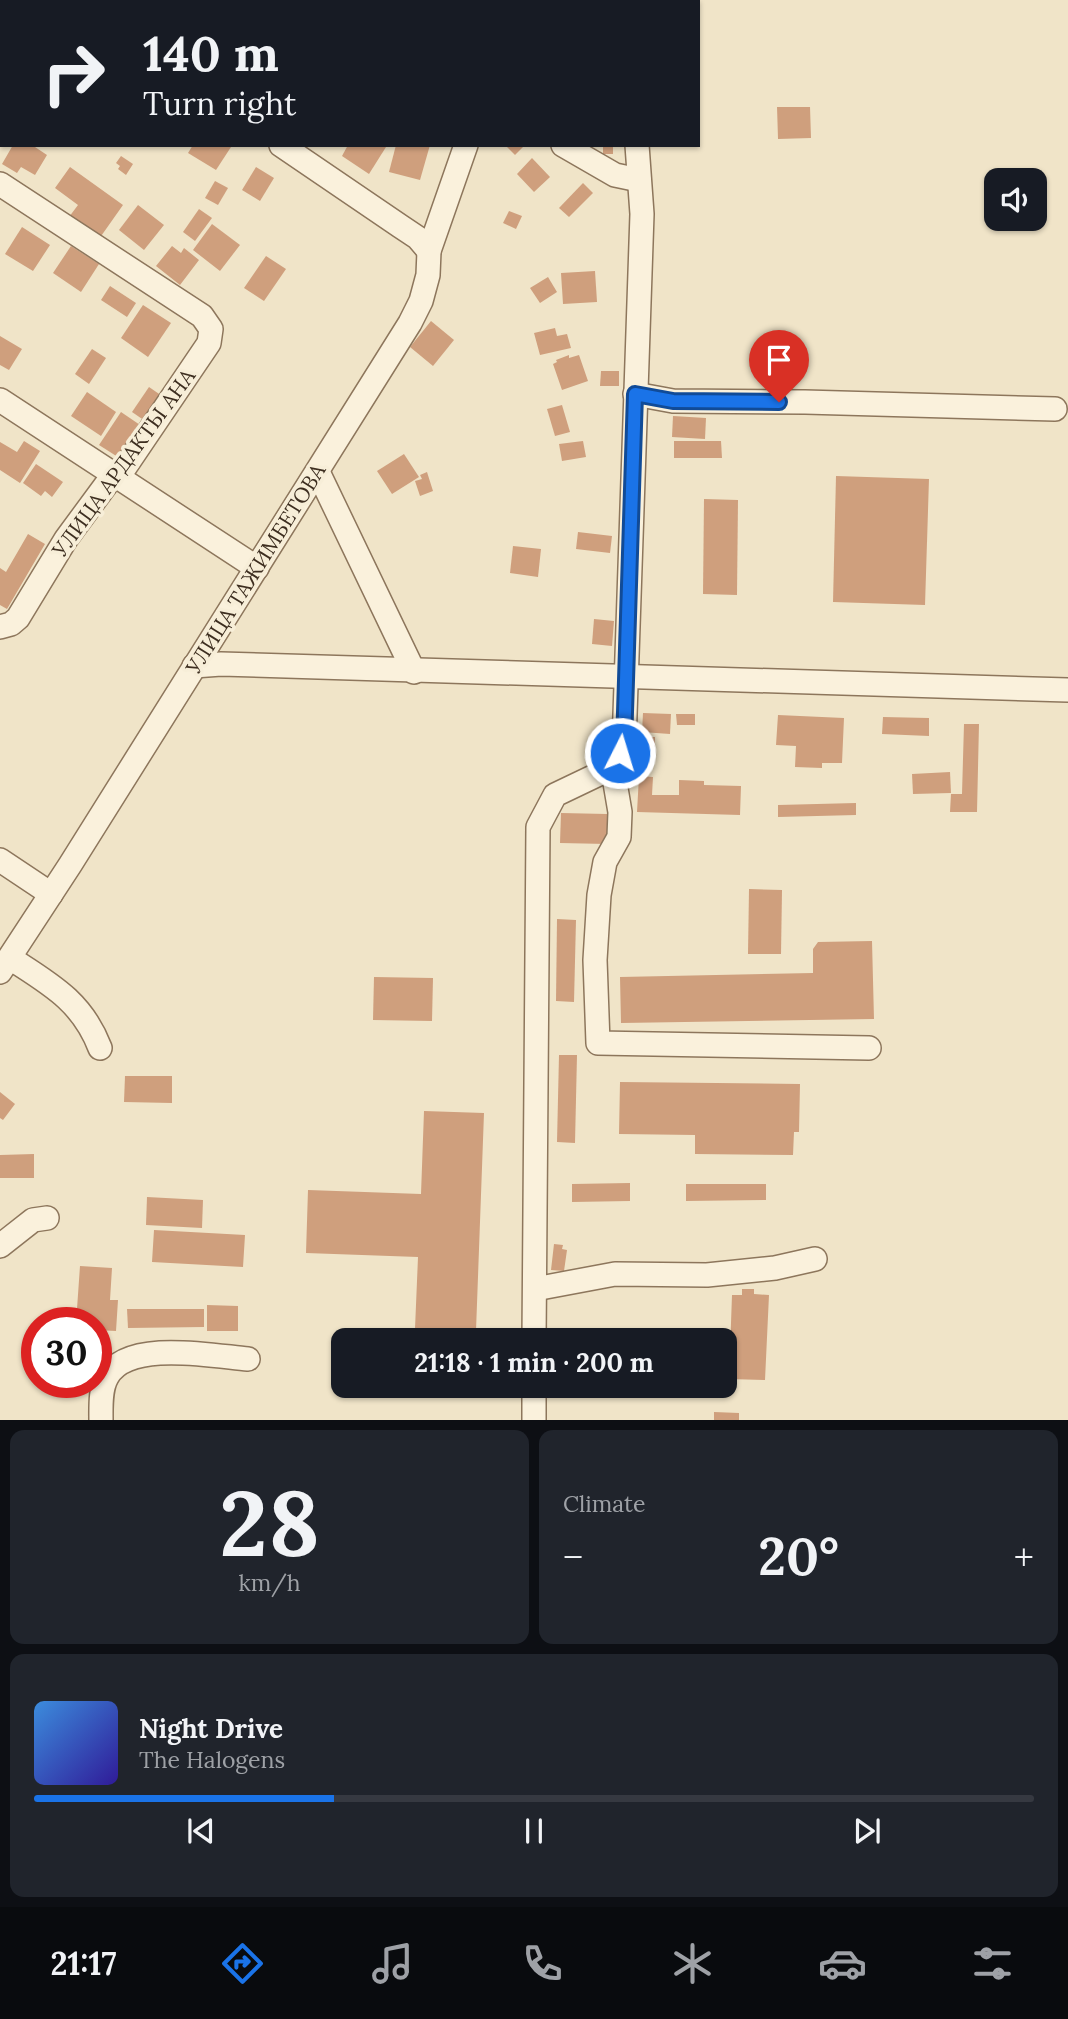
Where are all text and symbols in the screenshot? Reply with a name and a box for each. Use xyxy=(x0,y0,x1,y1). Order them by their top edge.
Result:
text: 140 m xyxy=(143,22,279,84)
icon: right xyxy=(28,28,119,119)
text: Turn right xyxy=(143,83,296,124)
map controls xyxy=(984,168,1047,231)
button: sound xyxy=(984,168,1047,231)
pin xyxy=(749,330,809,402)
icon: arrive xyxy=(760,341,798,379)
street label: УЛИЦА АРДАКТЫ АНА xyxy=(46,362,202,563)
street label: УЛИЦА ТАЖИМБЕТОВА xyxy=(179,458,332,680)
position arrow xyxy=(583,716,657,790)
speed limit sign: 30 xyxy=(21,1307,112,1398)
text: 21:18 · 1 min · 200 m xyxy=(414,1346,654,1379)
text: 28 xyxy=(219,1464,320,1581)
text: Climate xyxy=(563,1489,645,1518)
text: 20° xyxy=(758,1523,839,1589)
text: − xyxy=(563,1533,583,1581)
text: + xyxy=(1014,1533,1034,1581)
text: km/h xyxy=(238,1568,301,1597)
text: Night Drive xyxy=(139,1712,283,1745)
text: The Halogens xyxy=(139,1745,285,1774)
icon: previous xyxy=(182,1812,220,1850)
icon: pause xyxy=(515,1812,553,1850)
icon: next xyxy=(848,1812,886,1850)
icon: directions xyxy=(218,1939,267,1988)
icon: music xyxy=(368,1939,417,1988)
icon: phone xyxy=(518,1939,567,1988)
icon: climate xyxy=(668,1939,717,1988)
icon: car xyxy=(818,1939,867,1988)
icon: filters xyxy=(968,1939,1017,1988)
text: 21:17 xyxy=(51,1943,117,1984)

